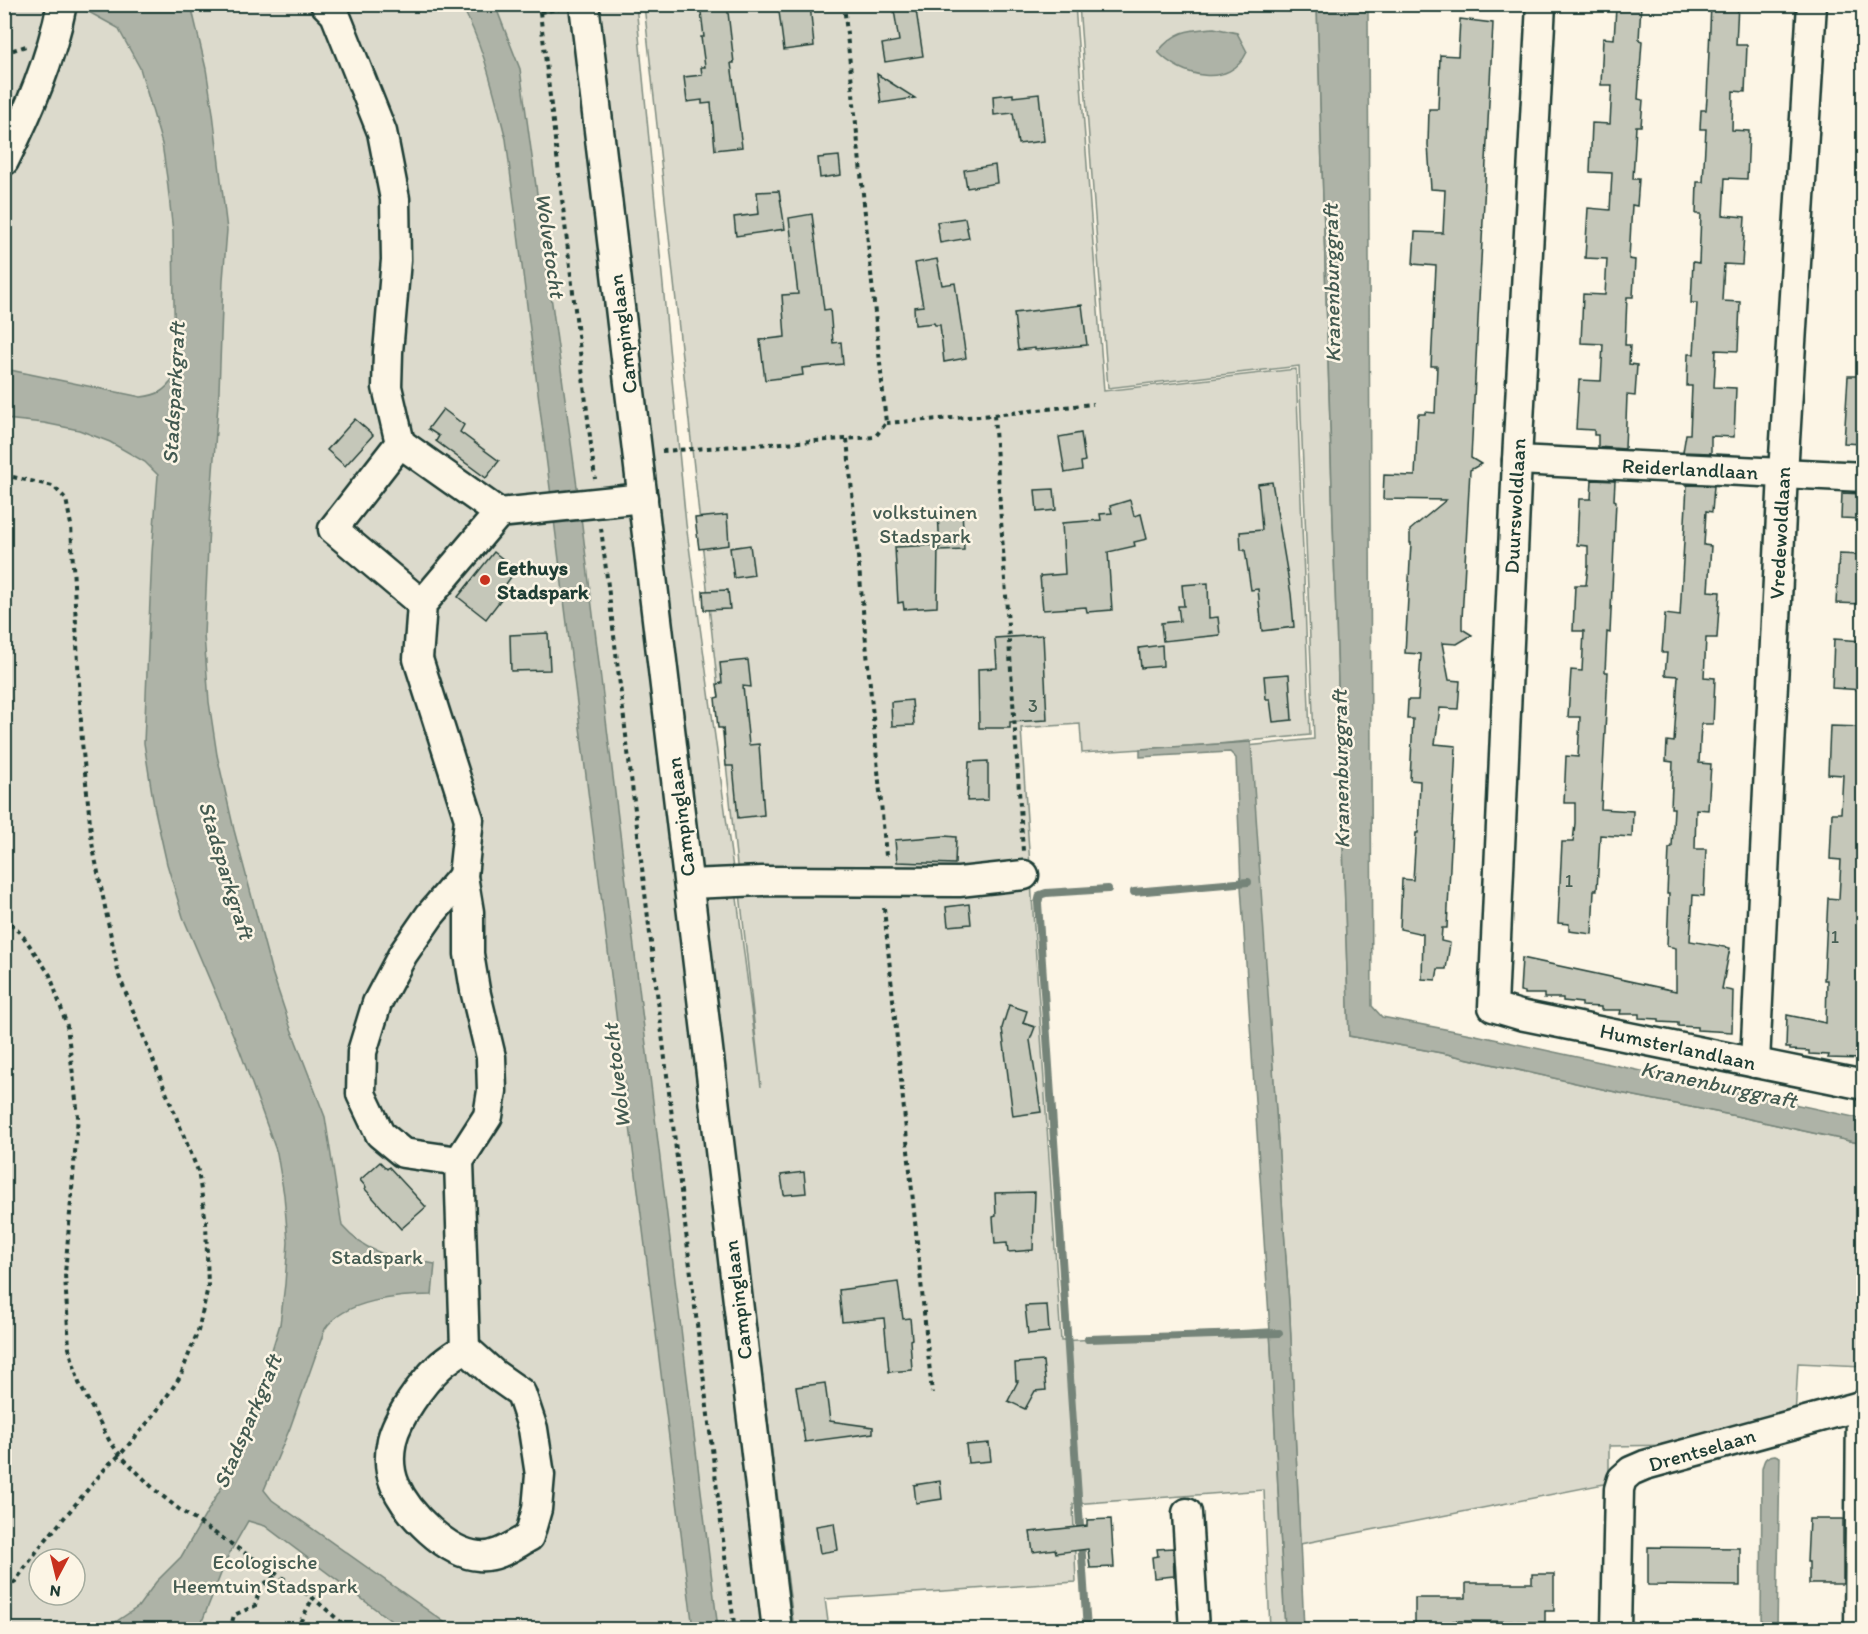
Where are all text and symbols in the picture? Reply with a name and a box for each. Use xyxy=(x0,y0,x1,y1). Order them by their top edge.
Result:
water label: Wolvetocht xyxy=(530,191,571,301)
water label: Kranenburggraft xyxy=(1317,201,1346,363)
street label: Campinglaan xyxy=(603,273,642,395)
water label: Stadsparkgraft xyxy=(156,319,191,465)
street label: Duurswoldlaan xyxy=(1498,437,1531,574)
street label: Reiderlandlaan xyxy=(1621,452,1759,485)
street label: Vredewoldlaan xyxy=(1764,466,1795,600)
park label: volkstuinen Stadspark xyxy=(873,499,978,548)
place label: Eethuys Stadspark xyxy=(497,555,590,605)
marker: Eethuys Stadspark xyxy=(478,573,492,587)
water label: Kranenburggraft xyxy=(1326,687,1355,849)
house number: 3 xyxy=(1028,695,1038,717)
street label: Campinglaan xyxy=(661,756,700,878)
water label: Stadsparkgraft xyxy=(193,798,261,944)
house number: 1 xyxy=(1565,870,1573,892)
house number: 1 xyxy=(1831,926,1839,948)
street label: Humsterlandlaan xyxy=(1598,1018,1758,1075)
water label: Wolvetocht xyxy=(596,1020,636,1130)
water label: Kranenburggraft xyxy=(1638,1055,1801,1115)
street label: Campinglaan xyxy=(718,1239,757,1361)
park label: Stadspark xyxy=(331,1244,423,1269)
water label: Stadsparkgraft xyxy=(207,1348,289,1492)
street label: Drentselaan xyxy=(1645,1422,1758,1477)
north arrow xyxy=(27,1547,87,1607)
park label: Ecologische Heemtuin Stadspark xyxy=(172,1549,358,1598)
text: N xyxy=(49,1581,62,1601)

